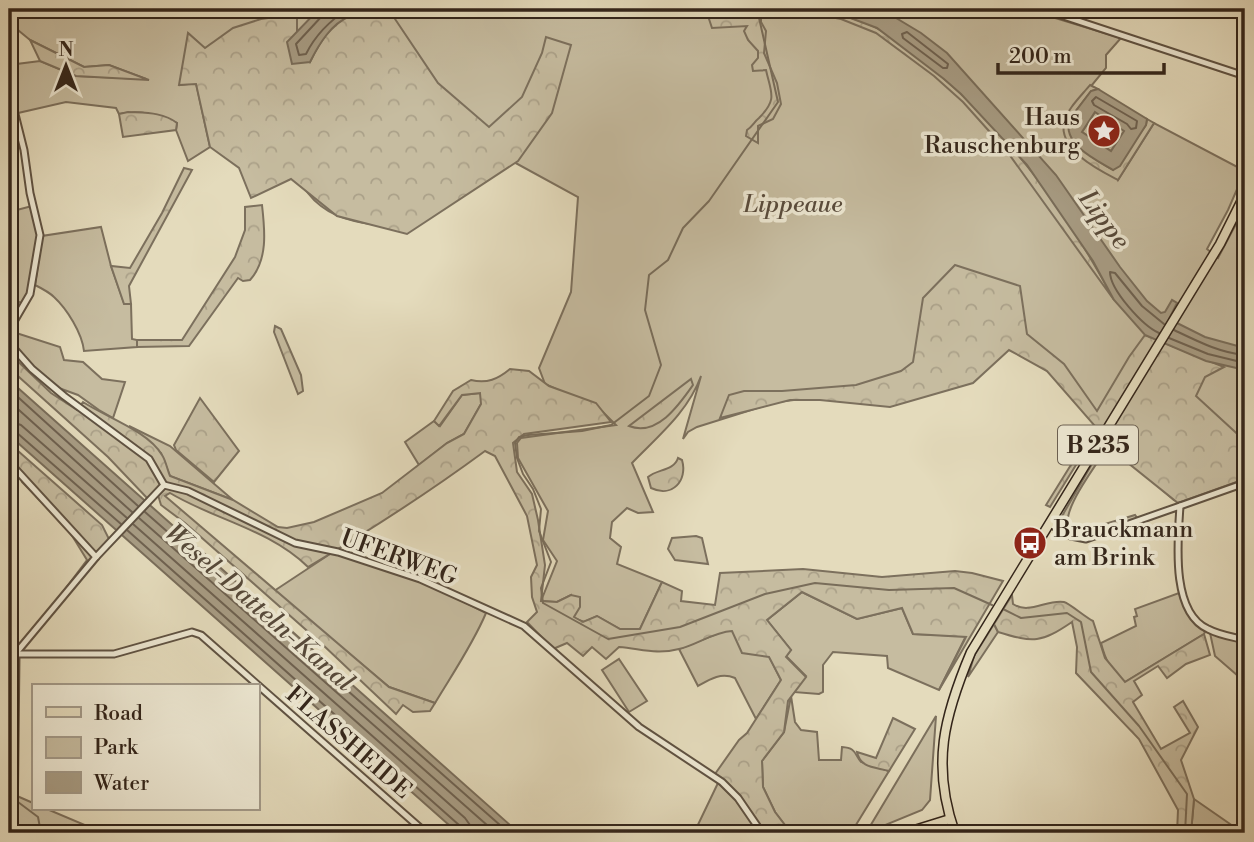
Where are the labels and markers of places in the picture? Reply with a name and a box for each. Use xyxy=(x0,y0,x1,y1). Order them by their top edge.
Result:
place label: Haus Rauschenburg xyxy=(924,103,1081,161)
place icon: Haus Rauschenburg xyxy=(1085,112,1123,150)
place label: Brauckmann am Brink xyxy=(1053,515,1193,573)
bus stop icon: Brauckmann am Brink xyxy=(1011,524,1049,562)

